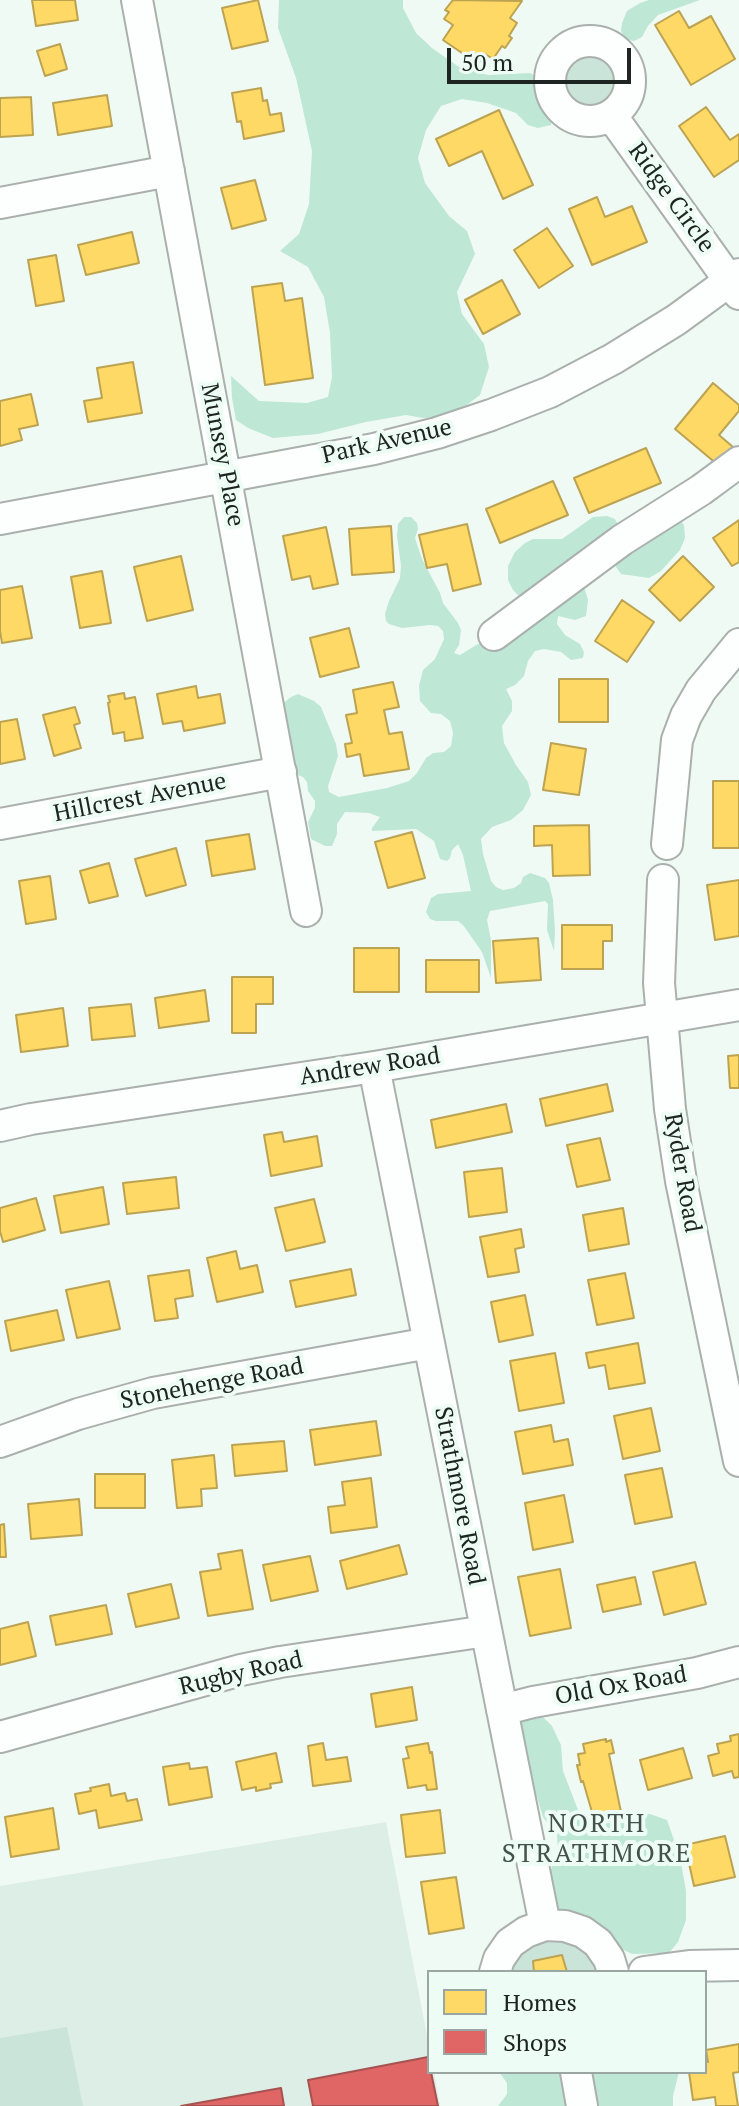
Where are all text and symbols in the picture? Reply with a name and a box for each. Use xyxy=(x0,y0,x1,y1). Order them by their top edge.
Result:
scale bar xyxy=(451,32,635,82)
text: 50 m xyxy=(461,46,513,78)
street label: Ridge Circle xyxy=(622,137,720,259)
street label: Munsey Place xyxy=(194,381,250,529)
street label: Park Avenue xyxy=(319,413,455,471)
street label: Hillcrest Avenue xyxy=(51,767,229,829)
street label: Andrew Road xyxy=(298,1042,442,1092)
street label: Ryder Road xyxy=(657,1111,707,1235)
street label: Stonehenge Road xyxy=(118,1352,306,1416)
street label: Strathmore Road xyxy=(428,1405,490,1587)
street label: Rugby Road xyxy=(176,1646,306,1702)
street label: Old Ox Road xyxy=(553,1660,689,1712)
district label: NORTH STRATHMORE xyxy=(502,1809,692,1870)
legend xyxy=(427,1970,707,2074)
text: Homes xyxy=(503,1986,577,2018)
text: Shops xyxy=(503,2026,567,2058)

